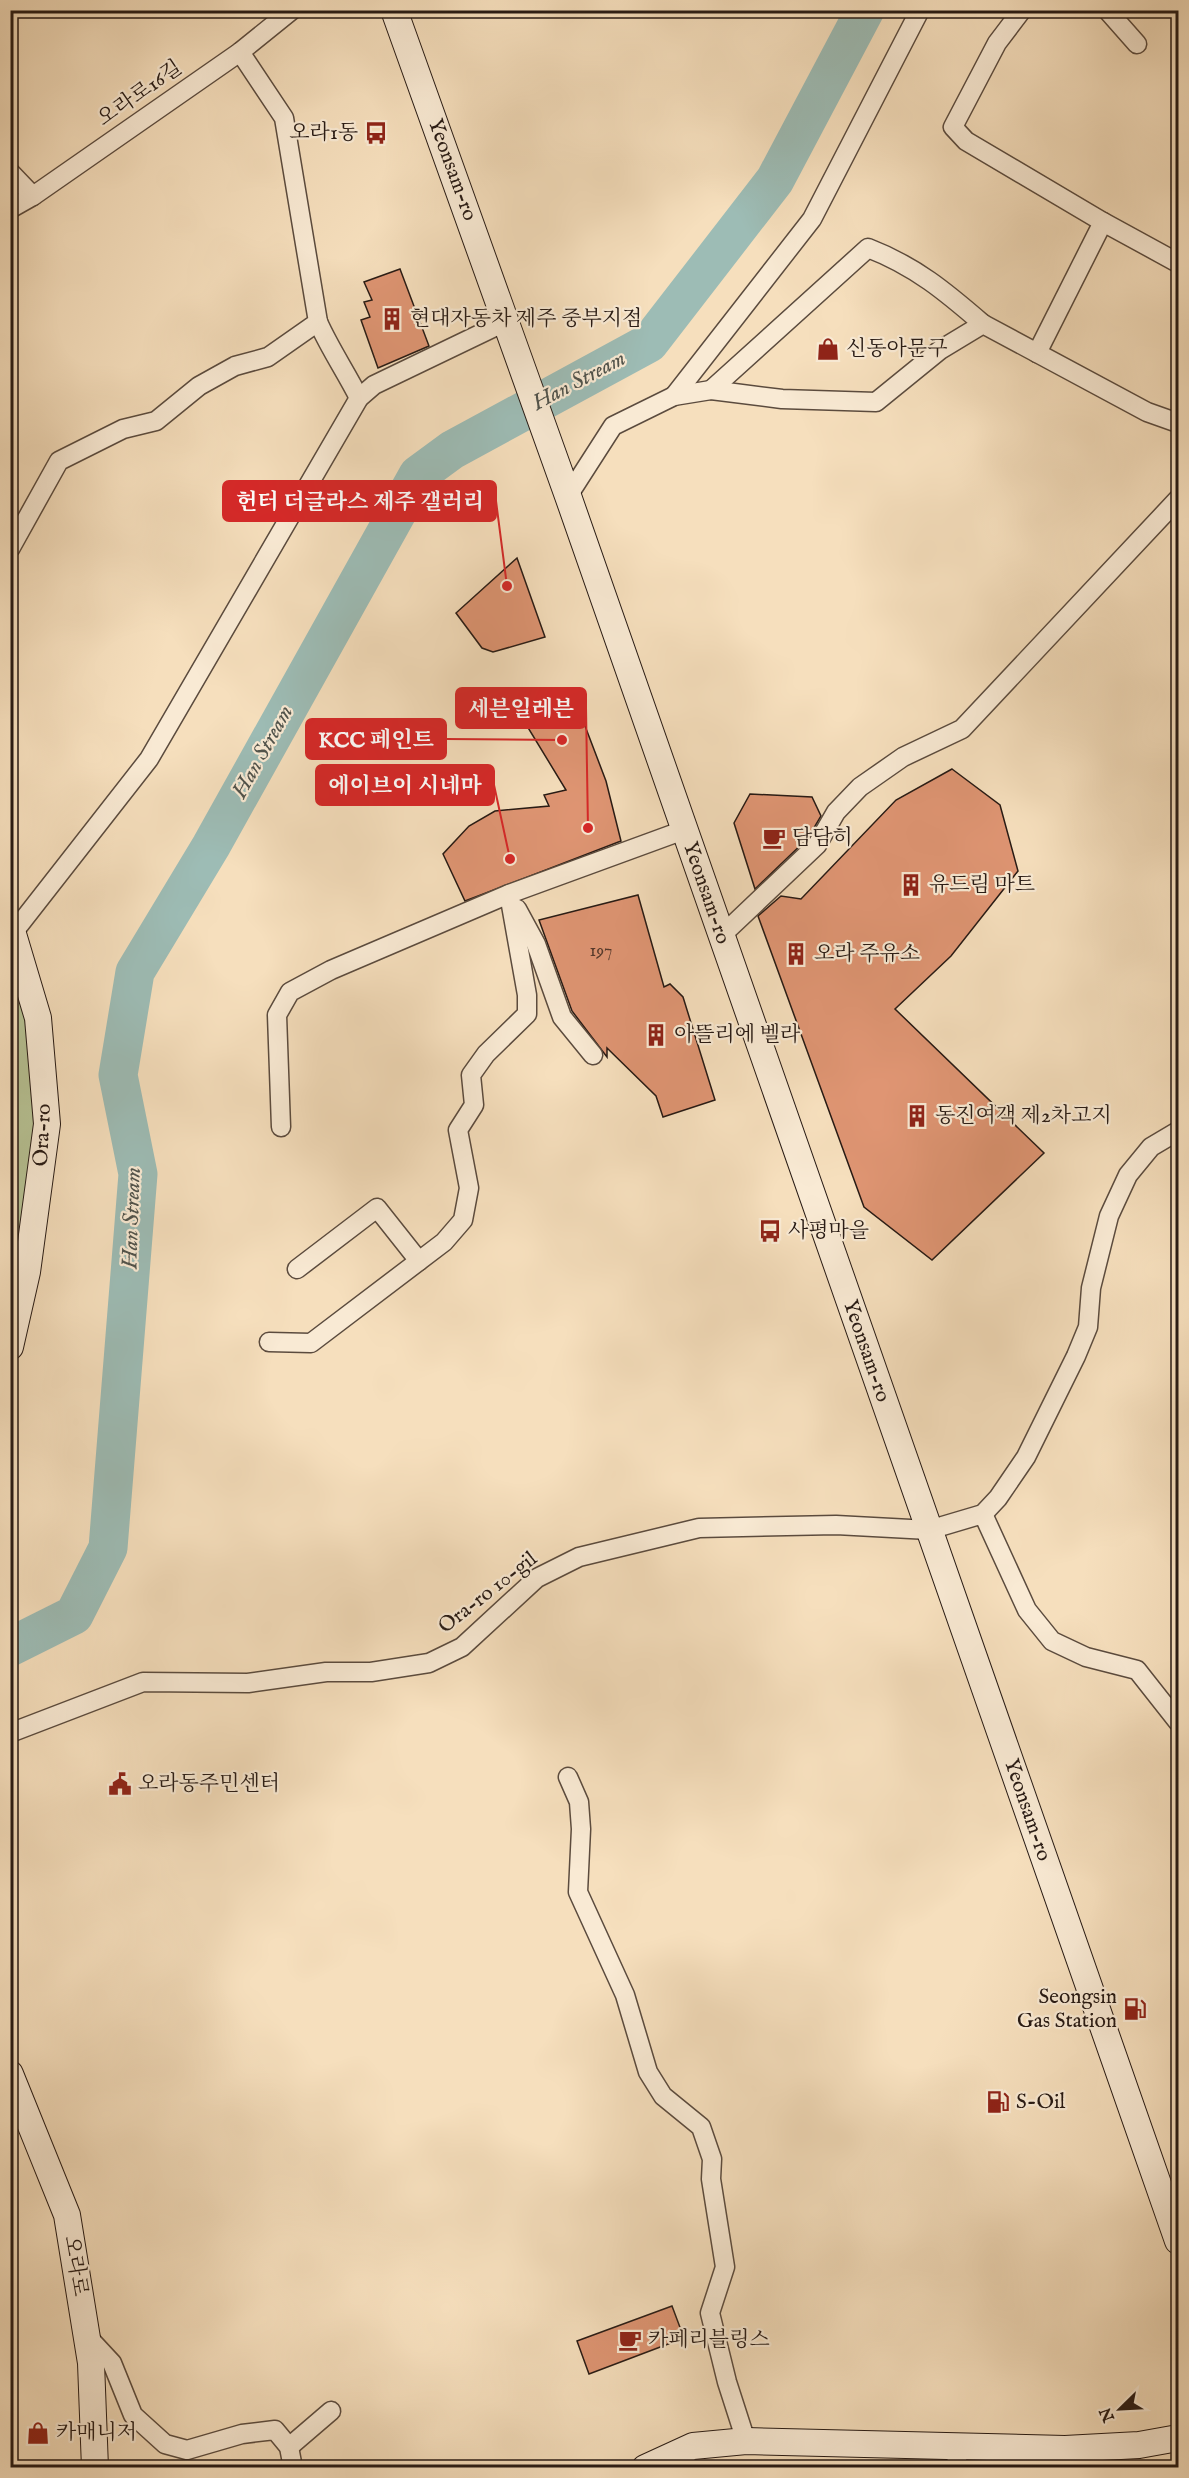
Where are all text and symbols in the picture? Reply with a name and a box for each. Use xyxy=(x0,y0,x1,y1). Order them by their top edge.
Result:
street label: 오라로16길 xyxy=(92,55,188,133)
street label: Yeonsam-ro xyxy=(421,115,483,225)
place label: 오라1동 xyxy=(289,120,358,147)
bus stop icon: 오라1동 xyxy=(363,120,389,146)
building icon: 현대자동차 제주 중부지점 xyxy=(379,306,405,332)
place label: 현대자동차 제주 중부지점 xyxy=(410,306,642,333)
shop icon: 신동아문구 xyxy=(815,336,841,362)
place label: 신동아문구 xyxy=(846,336,947,363)
water label: Han Stream xyxy=(527,345,630,418)
callout: 헌터 더글라스 제주 갤러리 xyxy=(223,481,496,521)
text: 헌터 더글라스 제주 갤러리 xyxy=(236,489,484,517)
callout: 세븐일레븐 xyxy=(456,688,586,728)
text: 세븐일레븐 xyxy=(468,696,574,724)
water label: Han Stream xyxy=(226,701,300,804)
callout: KCC 페인트 xyxy=(306,719,446,759)
text: KCC 페인트 xyxy=(318,727,435,755)
callout: 에이브이 시네마 xyxy=(316,765,494,805)
text: 에이브이 시네마 xyxy=(328,773,483,801)
cafe icon: 담담히 xyxy=(761,825,787,851)
place label: 담담히 xyxy=(792,825,853,852)
street label: Yeonsam-ro xyxy=(676,838,736,948)
building icon: 유드림 마트 xyxy=(898,872,924,898)
place label: 유드림 마트 xyxy=(929,872,1035,899)
house number: 197 xyxy=(590,940,612,963)
building icon: 오라 주유소 xyxy=(783,941,809,967)
place label: 오라 주유소 xyxy=(814,941,920,968)
building icon: 아뜰리에 벨라 xyxy=(643,1022,669,1048)
place label: 아뜰리에 벨라 xyxy=(674,1022,801,1049)
street label: Ora-ro xyxy=(28,1103,58,1167)
building icon: 동진여객 제2차고지 xyxy=(904,1103,930,1129)
place label: 동진여객 제2차고지 xyxy=(935,1103,1112,1130)
water label: Han Stream xyxy=(116,1167,148,1270)
bus stop icon: 사평마을 xyxy=(757,1218,783,1244)
place label: 사평마을 xyxy=(788,1218,869,1245)
street label: Yeonsam-ro xyxy=(836,1296,896,1406)
street label: Ora-ro 10-gil xyxy=(433,1546,543,1640)
street label: Yeonsam-ro xyxy=(997,1755,1057,1865)
public building icon: 오라동주민센터 xyxy=(107,1771,133,1797)
place label: 오라동주민센터 xyxy=(138,1771,280,1798)
place label: Seongsin Gas Station xyxy=(1017,1984,1117,2035)
fuel station icon: Seongsin Gas Station xyxy=(1122,1996,1148,2022)
fuel station icon: S-Oil xyxy=(985,2089,1011,2115)
place label: S-Oil xyxy=(1016,2089,1066,2116)
street label: 오라로 xyxy=(57,2234,93,2298)
cafe icon: 카페리블링스 xyxy=(617,2327,643,2353)
place label: 카페리블링스 xyxy=(648,2327,770,2354)
north arrow xyxy=(1090,2379,1150,2439)
text: N xyxy=(1096,2404,1120,2426)
shop icon: 카매니저 xyxy=(25,2420,51,2446)
place label: 카매니저 xyxy=(56,2420,137,2447)

